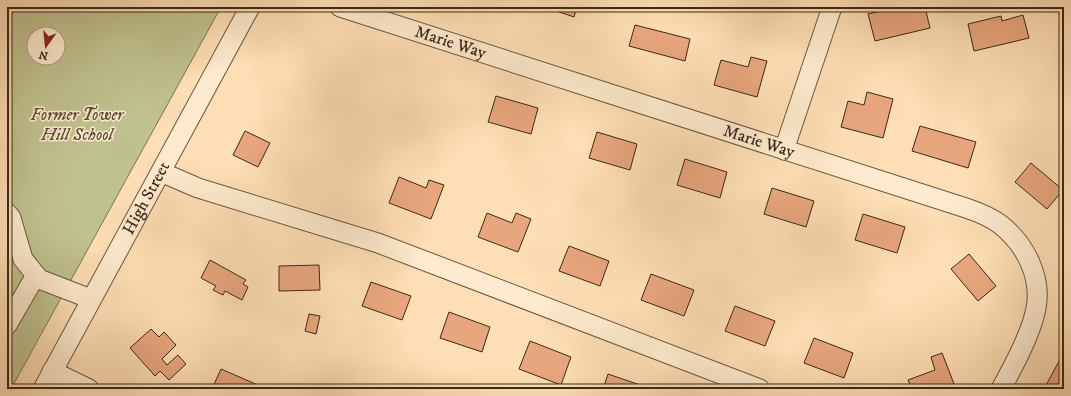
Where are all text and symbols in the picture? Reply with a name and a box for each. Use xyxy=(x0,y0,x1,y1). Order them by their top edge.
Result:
street label: Marie Way xyxy=(412,21,490,65)
north arrow xyxy=(26,26,66,66)
text: N xyxy=(37,47,50,63)
park label: Former Tower Hill School xyxy=(31,104,125,146)
street label: Marie Way xyxy=(720,120,798,164)
street label: High Street xyxy=(118,157,175,239)

